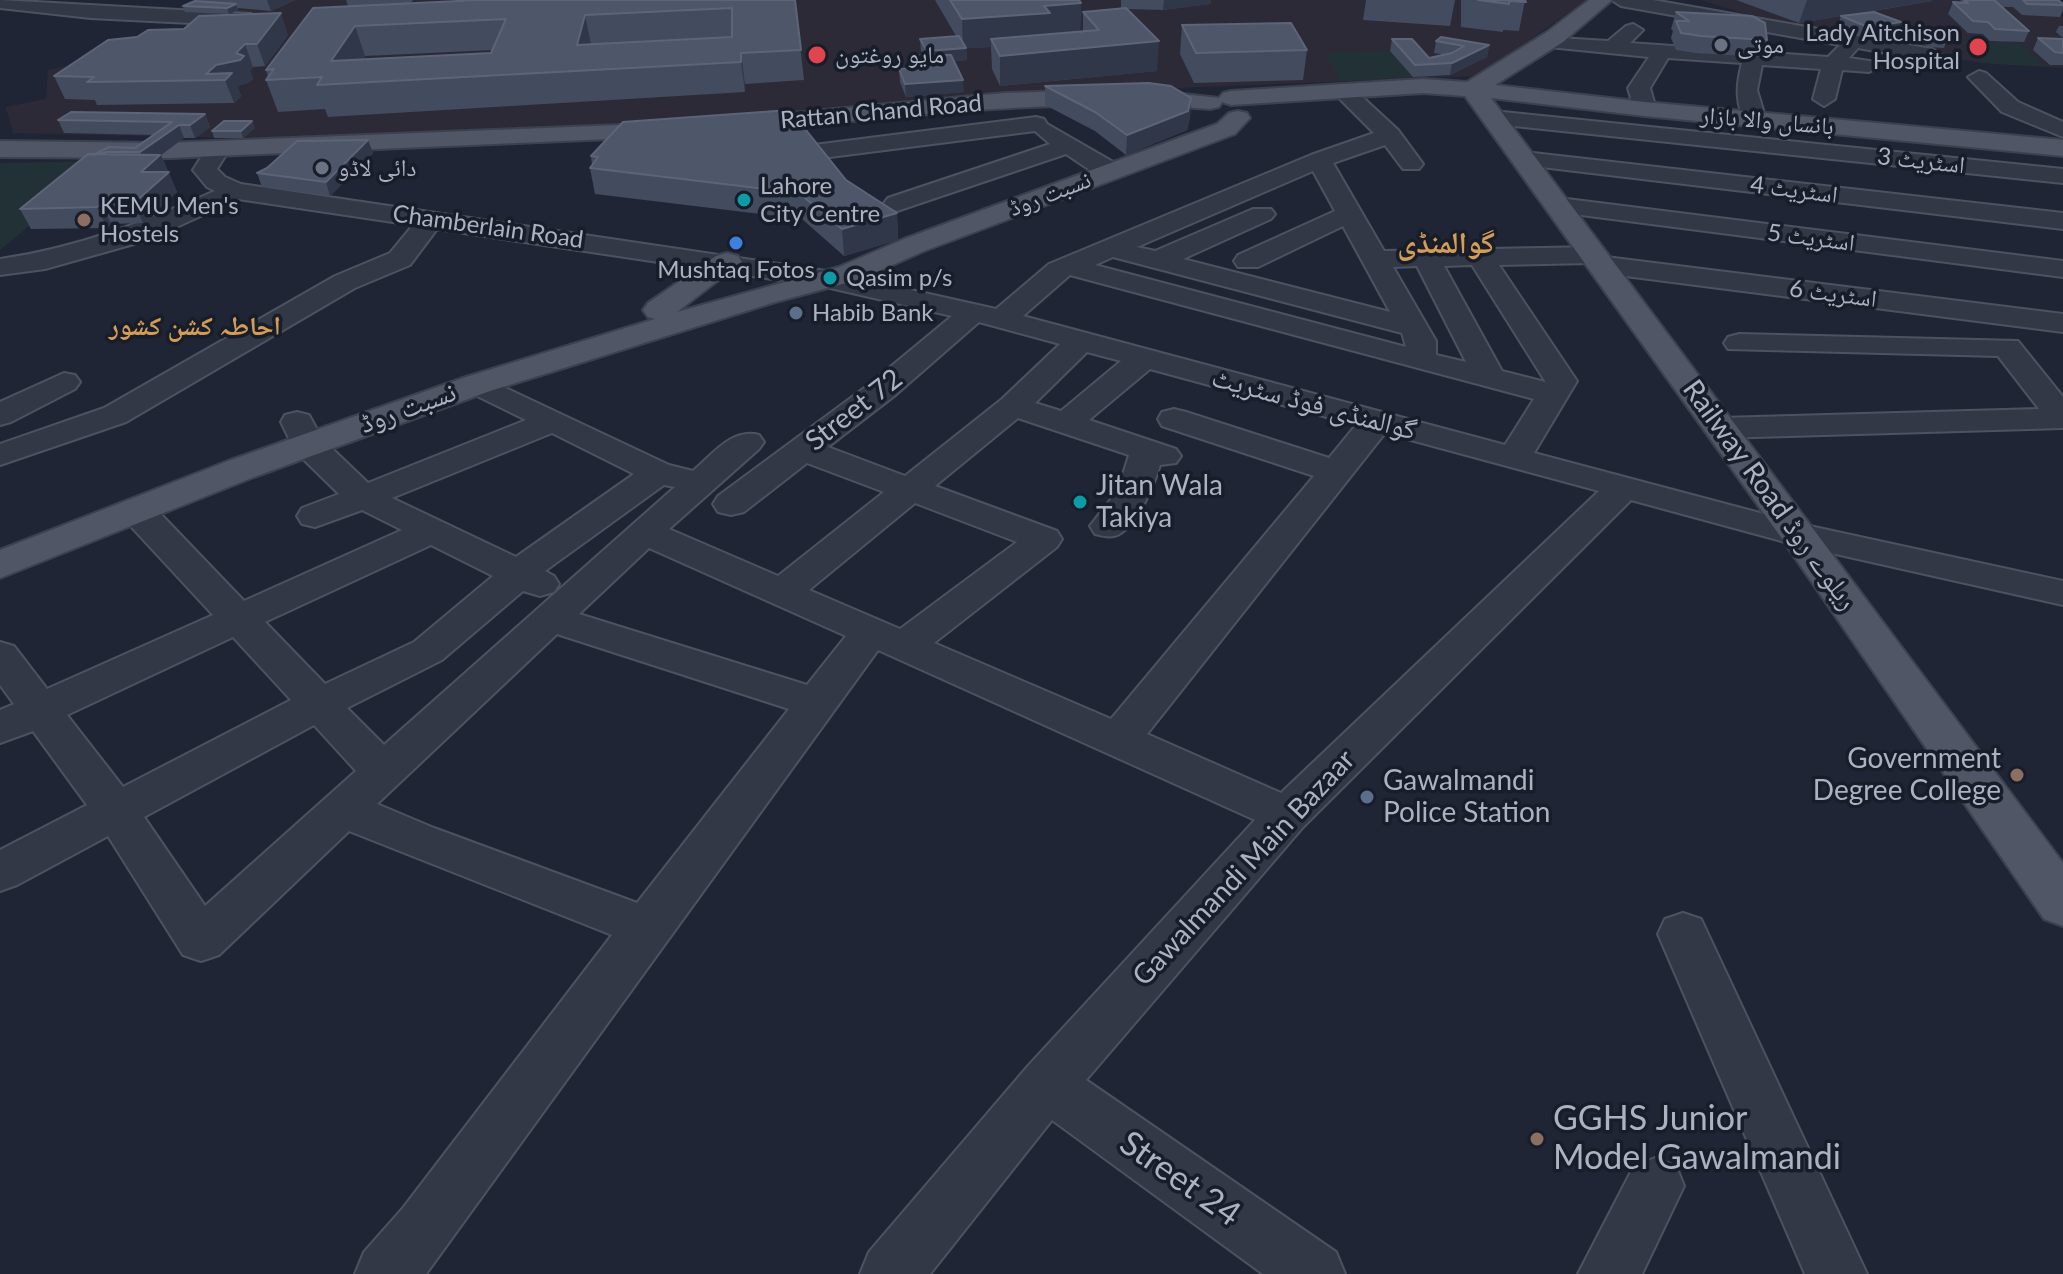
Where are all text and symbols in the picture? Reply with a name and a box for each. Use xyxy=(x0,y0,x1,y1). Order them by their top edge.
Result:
place label: Lady Aitchison Hospital xyxy=(1805,19,1960,75)
place label: موتی xyxy=(1737,31,1784,59)
marker: موتی xyxy=(1712,36,1730,54)
marker: Lady Aitchison Hospital xyxy=(1967,36,1989,58)
place label: مایو روغتون xyxy=(835,41,944,69)
marker: مایو روغتون xyxy=(806,44,828,66)
street label: Rattan Chand Road xyxy=(779,89,983,135)
street label: بانساں والا بازار xyxy=(1699,101,1835,141)
street label: اسٹریٹ 3 xyxy=(1876,142,1966,180)
place label: دائی لاڈو xyxy=(338,154,416,182)
marker: دائی لاڈو xyxy=(313,159,331,177)
street label: نسبت روڈ xyxy=(1005,165,1095,223)
street label: اسٹریٹ 4 xyxy=(1749,170,1839,210)
place label: Lahore City Centre xyxy=(760,172,880,228)
marker: Lahore City Centre xyxy=(735,191,753,209)
place label: KEMU Men's Hostels xyxy=(100,192,239,248)
street label: Chamberlain Road xyxy=(391,199,585,255)
marker: KEMU Men's Hostels xyxy=(75,211,93,229)
street label: اسٹریٹ 5 xyxy=(1766,218,1856,258)
district label: گوالمنڈی xyxy=(1397,225,1495,261)
marker: Mushtaq Fotos xyxy=(727,234,745,252)
place label: Mushtaq Fotos xyxy=(657,256,815,284)
place label: Qasim p/s xyxy=(846,264,952,292)
marker: Qasim p/s xyxy=(821,269,839,287)
street label: اسٹریٹ 6 xyxy=(1788,274,1878,314)
place label: Habib Bank xyxy=(812,299,934,327)
marker: Habib Bank xyxy=(787,304,805,322)
district label: احاطہ کشن کشور xyxy=(109,311,281,343)
street label: گوالمنڈی فوڈ سٹریٹ xyxy=(1208,361,1420,447)
street label: Street 72 xyxy=(799,362,909,458)
street label: Railway Road ریلوے روڈ xyxy=(1675,374,1865,616)
street label: نسبت روڈ xyxy=(355,375,461,441)
place label: Jitan Wala Takiya xyxy=(1096,469,1223,535)
marker: Jitan Wala Takiya xyxy=(1071,493,1089,511)
place label: Government Degree College xyxy=(1813,742,2001,808)
street label: Gawalmandi Main Bazaar xyxy=(1126,743,1362,993)
place label: Gawalmandi Police Station xyxy=(1383,764,1550,830)
marker: Government Degree College xyxy=(2008,766,2026,784)
marker: Gawalmandi Police Station xyxy=(1358,788,1376,806)
place label: GGHS Junior Model Gawalmandi xyxy=(1553,1099,1841,1178)
street label: Street 24 xyxy=(1112,1123,1248,1235)
marker: GGHS Junior Model Gawalmandi xyxy=(1528,1130,1546,1148)

